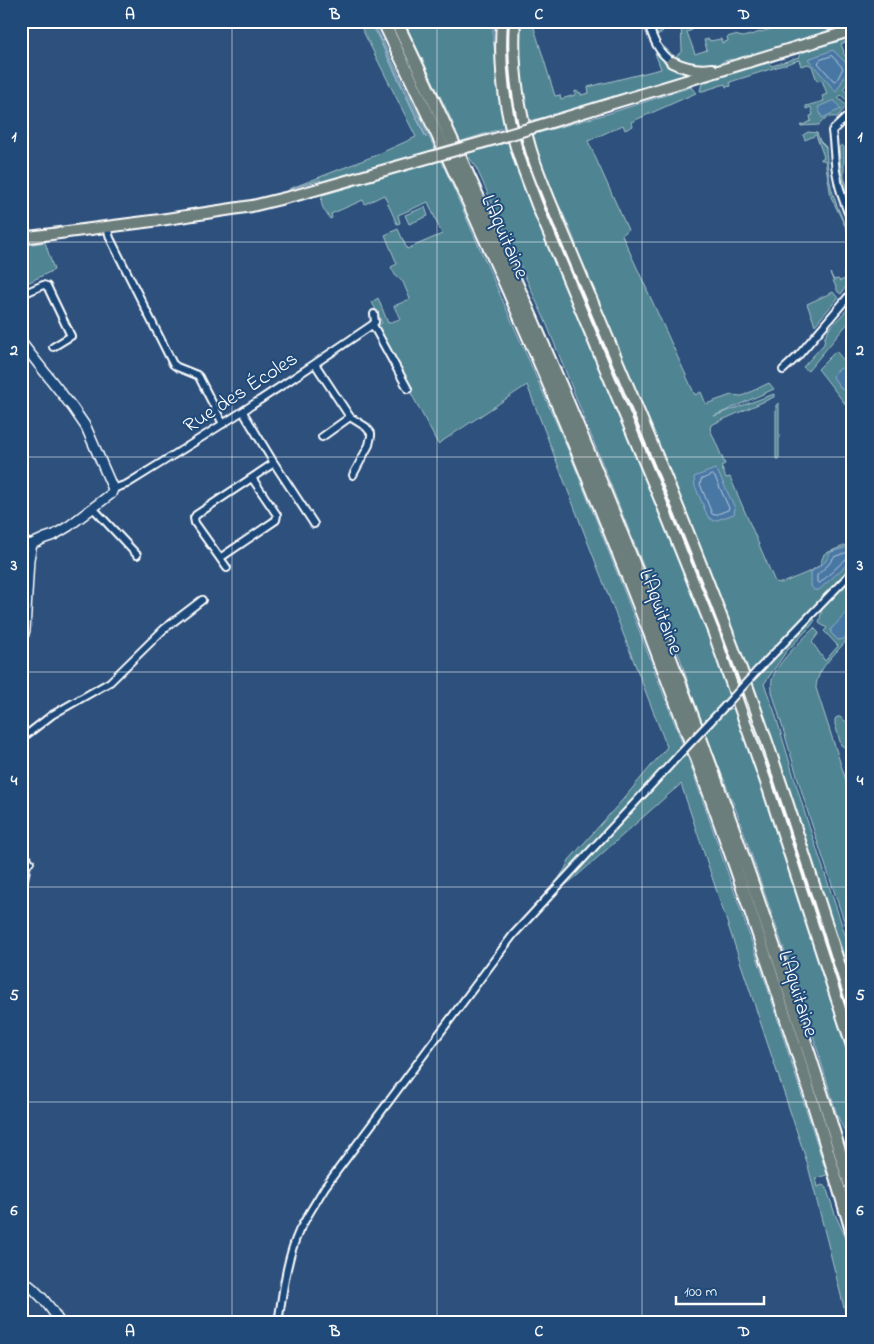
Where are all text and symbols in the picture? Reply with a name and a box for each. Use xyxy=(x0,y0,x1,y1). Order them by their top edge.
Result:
text: A xyxy=(125,3,135,27)
text: B xyxy=(329,3,341,27)
text: C xyxy=(535,3,544,27)
text: D xyxy=(737,3,750,27)
text: 1 xyxy=(11,125,17,149)
text: 1 xyxy=(857,125,863,149)
street label: L'Aquitaine xyxy=(472,190,536,284)
text: 2 xyxy=(9,339,18,363)
text: 2 xyxy=(855,339,864,363)
street label: Rue des Écoles xyxy=(178,345,304,441)
text: 3 xyxy=(10,554,18,578)
text: 3 xyxy=(856,554,864,578)
street label: L'Aquitaine xyxy=(630,565,690,660)
text: 4 xyxy=(10,769,18,793)
text: 4 xyxy=(856,769,864,793)
street label: L'Aquitaine xyxy=(769,947,825,1042)
text: 5 xyxy=(9,984,19,1008)
text: 5 xyxy=(855,984,865,1008)
text: 6 xyxy=(9,1199,18,1223)
text: 6 xyxy=(855,1199,864,1223)
scale bar xyxy=(676,1274,764,1306)
text: 100 m xyxy=(684,1281,717,1303)
text: A xyxy=(125,1320,135,1344)
text: B xyxy=(329,1320,341,1344)
text: C xyxy=(535,1320,544,1344)
text: D xyxy=(737,1320,750,1344)

